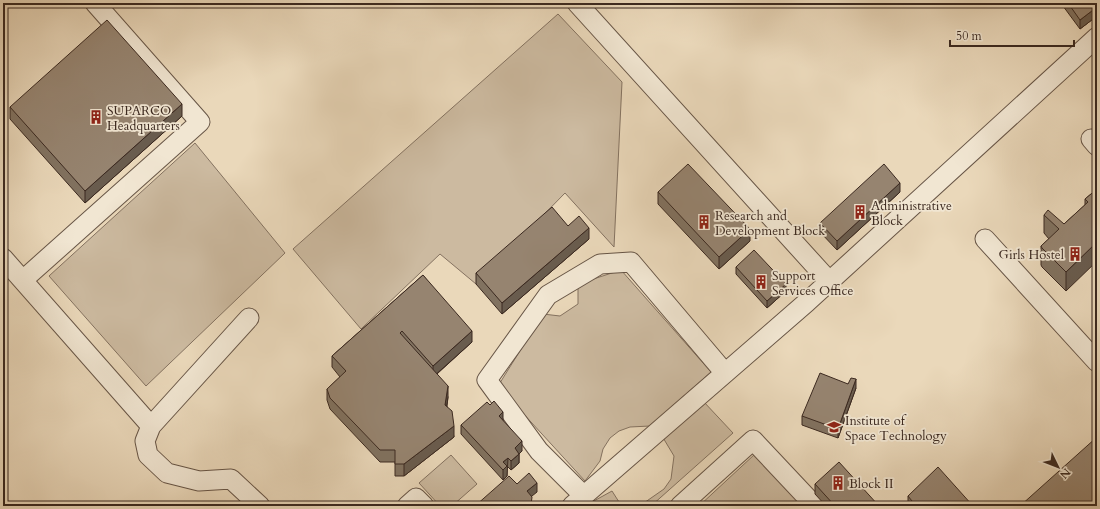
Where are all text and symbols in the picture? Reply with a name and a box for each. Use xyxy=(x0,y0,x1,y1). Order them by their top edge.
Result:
scale bar xyxy=(950,22,1074,48)
text: 50 m xyxy=(956,28,983,44)
place label: SUPARCO Headquarters xyxy=(107,102,180,135)
building icon: SUPARCO Headquarters xyxy=(88,109,104,125)
place label: Administrative Block xyxy=(871,197,952,230)
building icon: Administrative Block xyxy=(852,204,868,220)
place label: Research and Development Block xyxy=(715,207,825,240)
building icon: Research and Development Block xyxy=(696,214,712,230)
place label: Girls Hostel xyxy=(999,246,1065,264)
building icon: Girls Hostel xyxy=(1067,246,1083,262)
place label: Support Services Office xyxy=(772,267,853,300)
building icon: Support Services Office xyxy=(753,274,769,290)
place label: Institute of Space Technology xyxy=(845,412,947,445)
school or university icon: Institute of Space Technology xyxy=(826,419,842,435)
north arrow xyxy=(1038,447,1078,487)
text: N xyxy=(1056,465,1074,482)
building icon: Block II xyxy=(830,475,846,491)
place label: Block II xyxy=(849,475,893,493)

